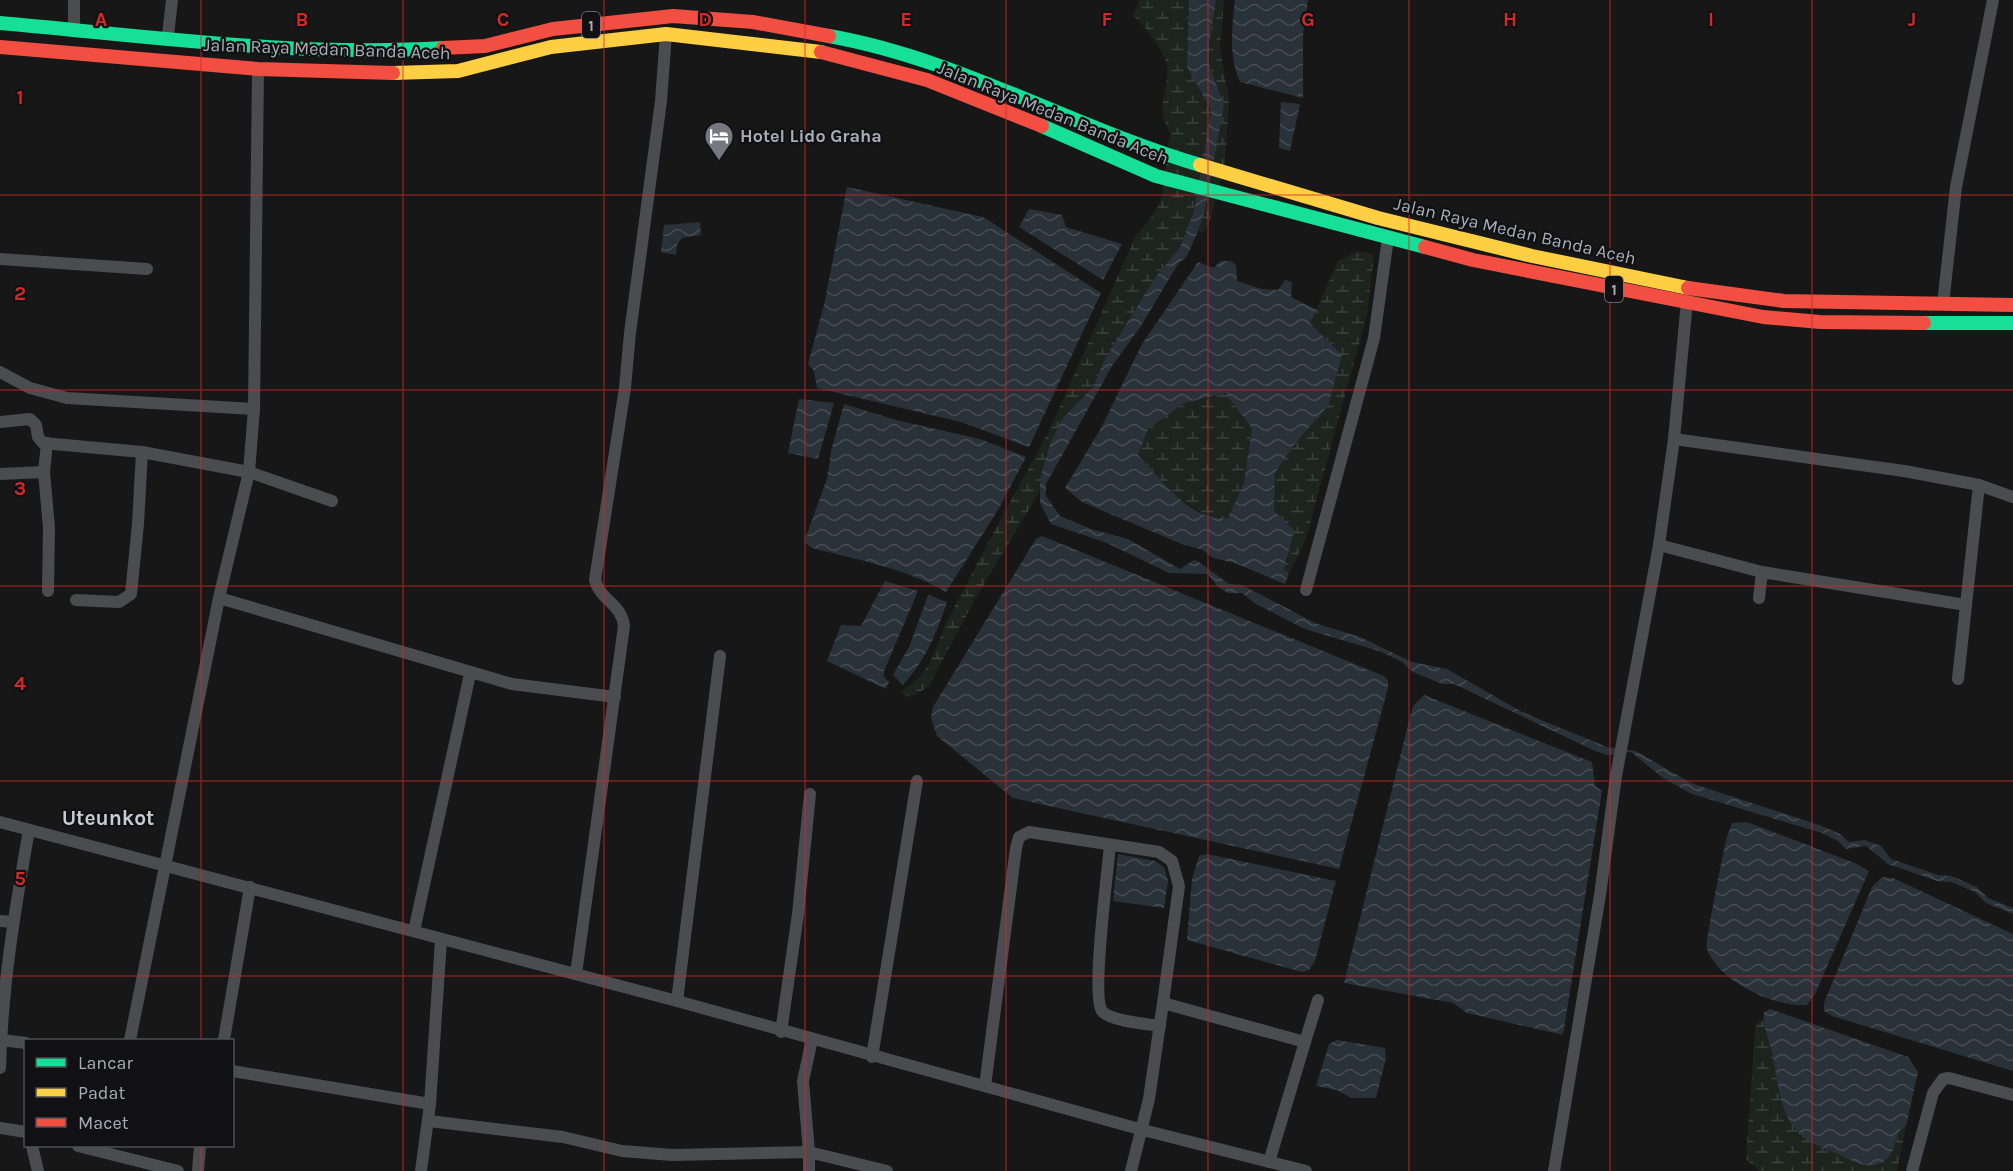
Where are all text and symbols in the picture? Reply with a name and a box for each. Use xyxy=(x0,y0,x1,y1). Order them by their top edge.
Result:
text: A xyxy=(95,8,108,31)
text: B xyxy=(296,8,308,31)
text: C xyxy=(497,8,509,31)
text: D xyxy=(698,8,712,31)
text: E xyxy=(900,8,912,31)
text: F xyxy=(1102,8,1113,31)
text: G xyxy=(1301,8,1315,31)
text: H xyxy=(1503,8,1517,31)
text: I xyxy=(1708,8,1714,31)
text: J xyxy=(1908,8,1916,31)
road number: 1 xyxy=(582,12,600,38)
street label: Jalan Raya Medan Banda Aceh xyxy=(203,34,451,64)
street label: Jalan Raya Medan Banda Aceh xyxy=(934,56,1172,170)
text: 1 xyxy=(16,86,24,109)
hotel icon: Hotel Lido Graha xyxy=(703,120,735,162)
place label: Hotel Lido Graha xyxy=(740,125,882,147)
street label: Jalan Raya Medan Banda Aceh xyxy=(1392,192,1638,270)
road number: 1 xyxy=(1605,276,1623,302)
text: 2 xyxy=(14,282,26,305)
text: 3 xyxy=(14,477,26,500)
text: 4 xyxy=(14,672,26,695)
district label: Uteunkot xyxy=(62,806,154,830)
text: 5 xyxy=(14,867,26,890)
legend xyxy=(24,1039,234,1147)
text: Lancar xyxy=(78,1052,133,1074)
text: Padat xyxy=(78,1082,125,1104)
text: Macet xyxy=(78,1112,129,1134)

